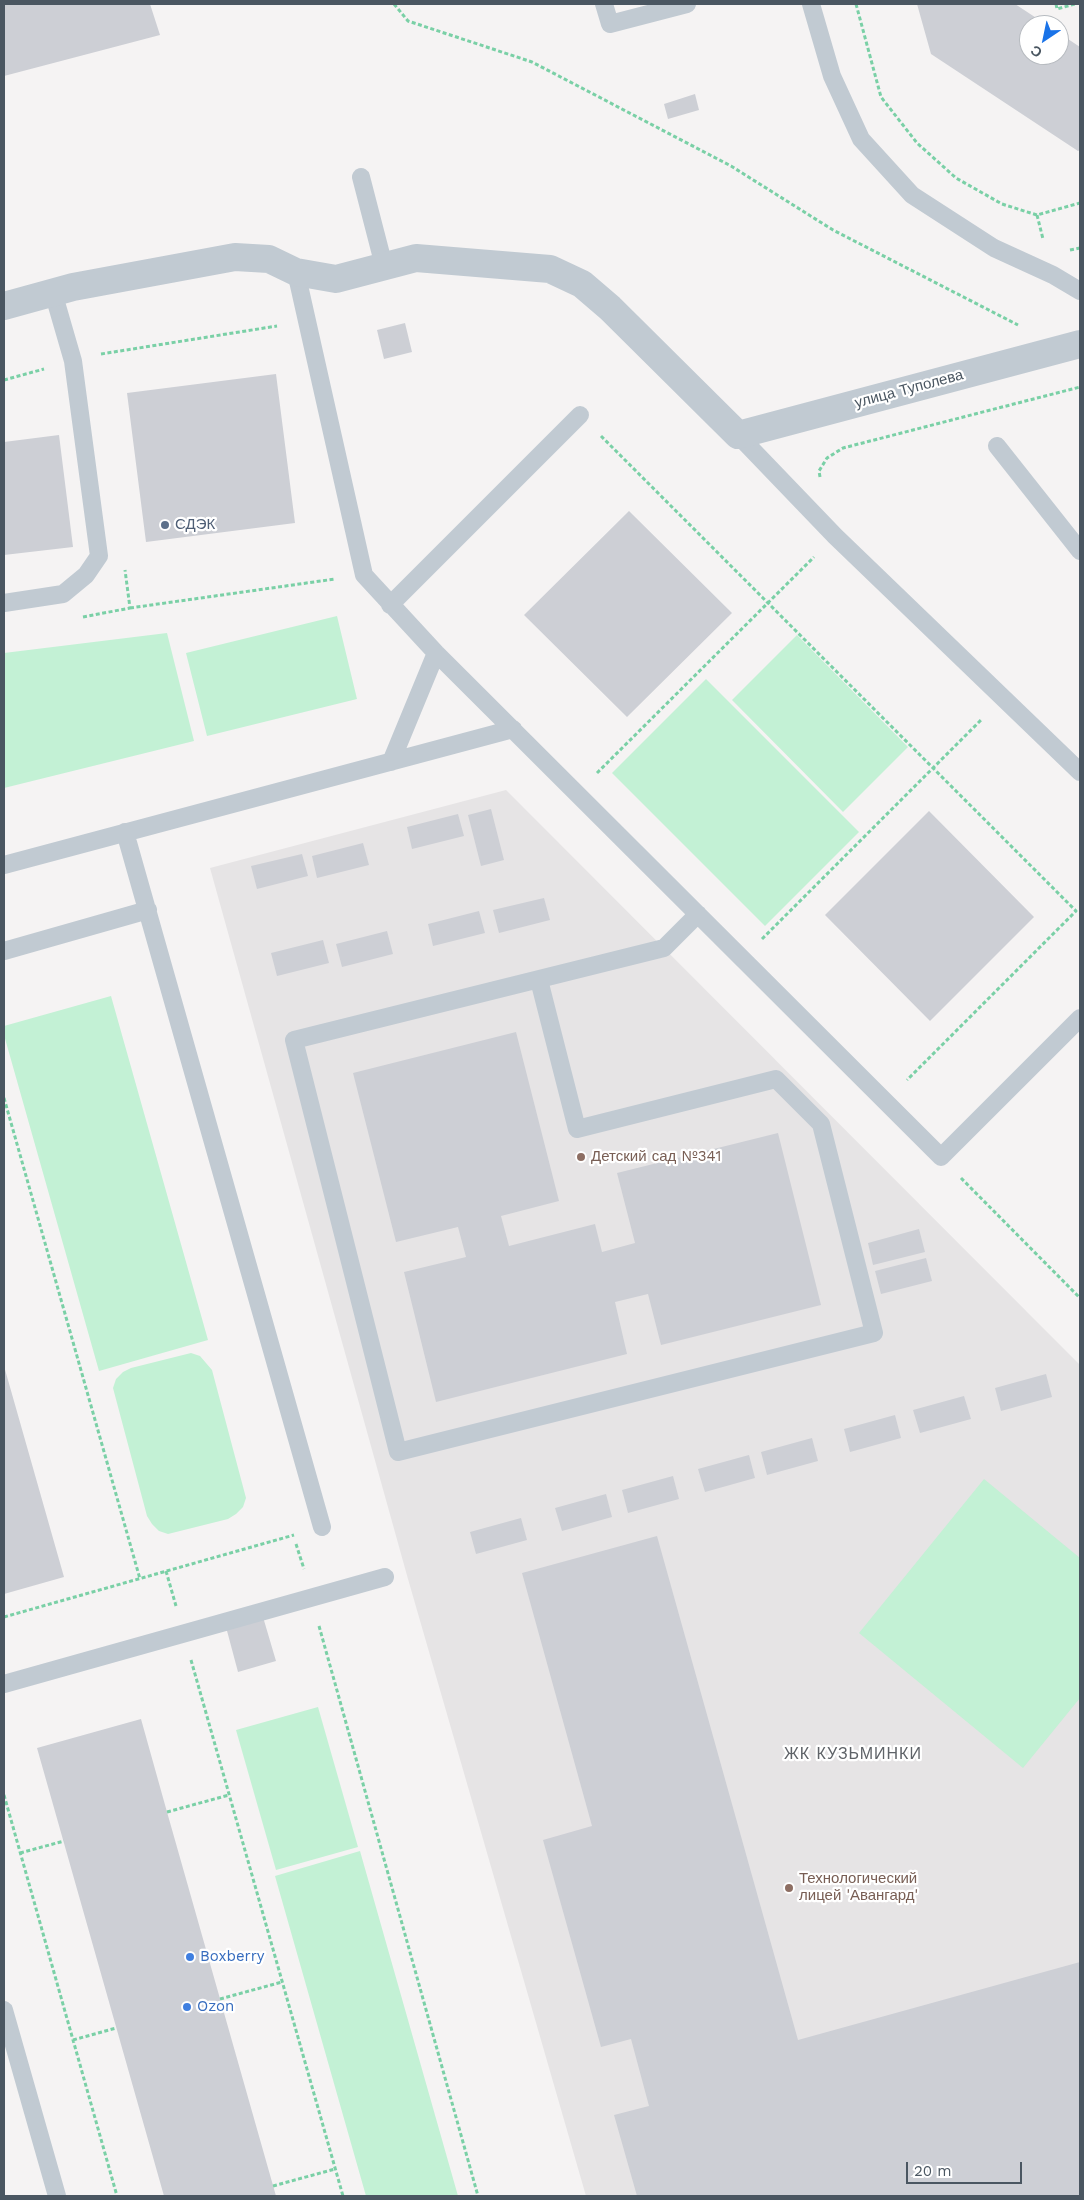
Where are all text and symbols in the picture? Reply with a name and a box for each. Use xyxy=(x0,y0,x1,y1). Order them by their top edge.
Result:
north arrow xyxy=(1019,15,1069,65)
text: С xyxy=(1028,42,1045,61)
street label: улица Туполева xyxy=(853,366,965,412)
place label: СДЭК xyxy=(175,516,215,534)
marker: СДЭК xyxy=(159,519,171,531)
place label: Детский сад №341 xyxy=(591,1148,721,1166)
marker: Детский сад №341 xyxy=(575,1151,587,1163)
district label: ЖК КУЗЬМИНКИ xyxy=(783,1744,923,1764)
place label: Технологический лицей 'Авангард' xyxy=(799,1870,918,1905)
marker: Технологический лицей 'Авангард' xyxy=(783,1882,795,1894)
place label: Boxberry xyxy=(200,1948,265,1966)
marker: Boxberry xyxy=(184,1951,196,1963)
place label: Ozon xyxy=(197,1998,234,2016)
marker: Ozon xyxy=(181,2001,193,2013)
scale bar xyxy=(909,2152,1025,2184)
text: 20 m xyxy=(914,2162,952,2180)

